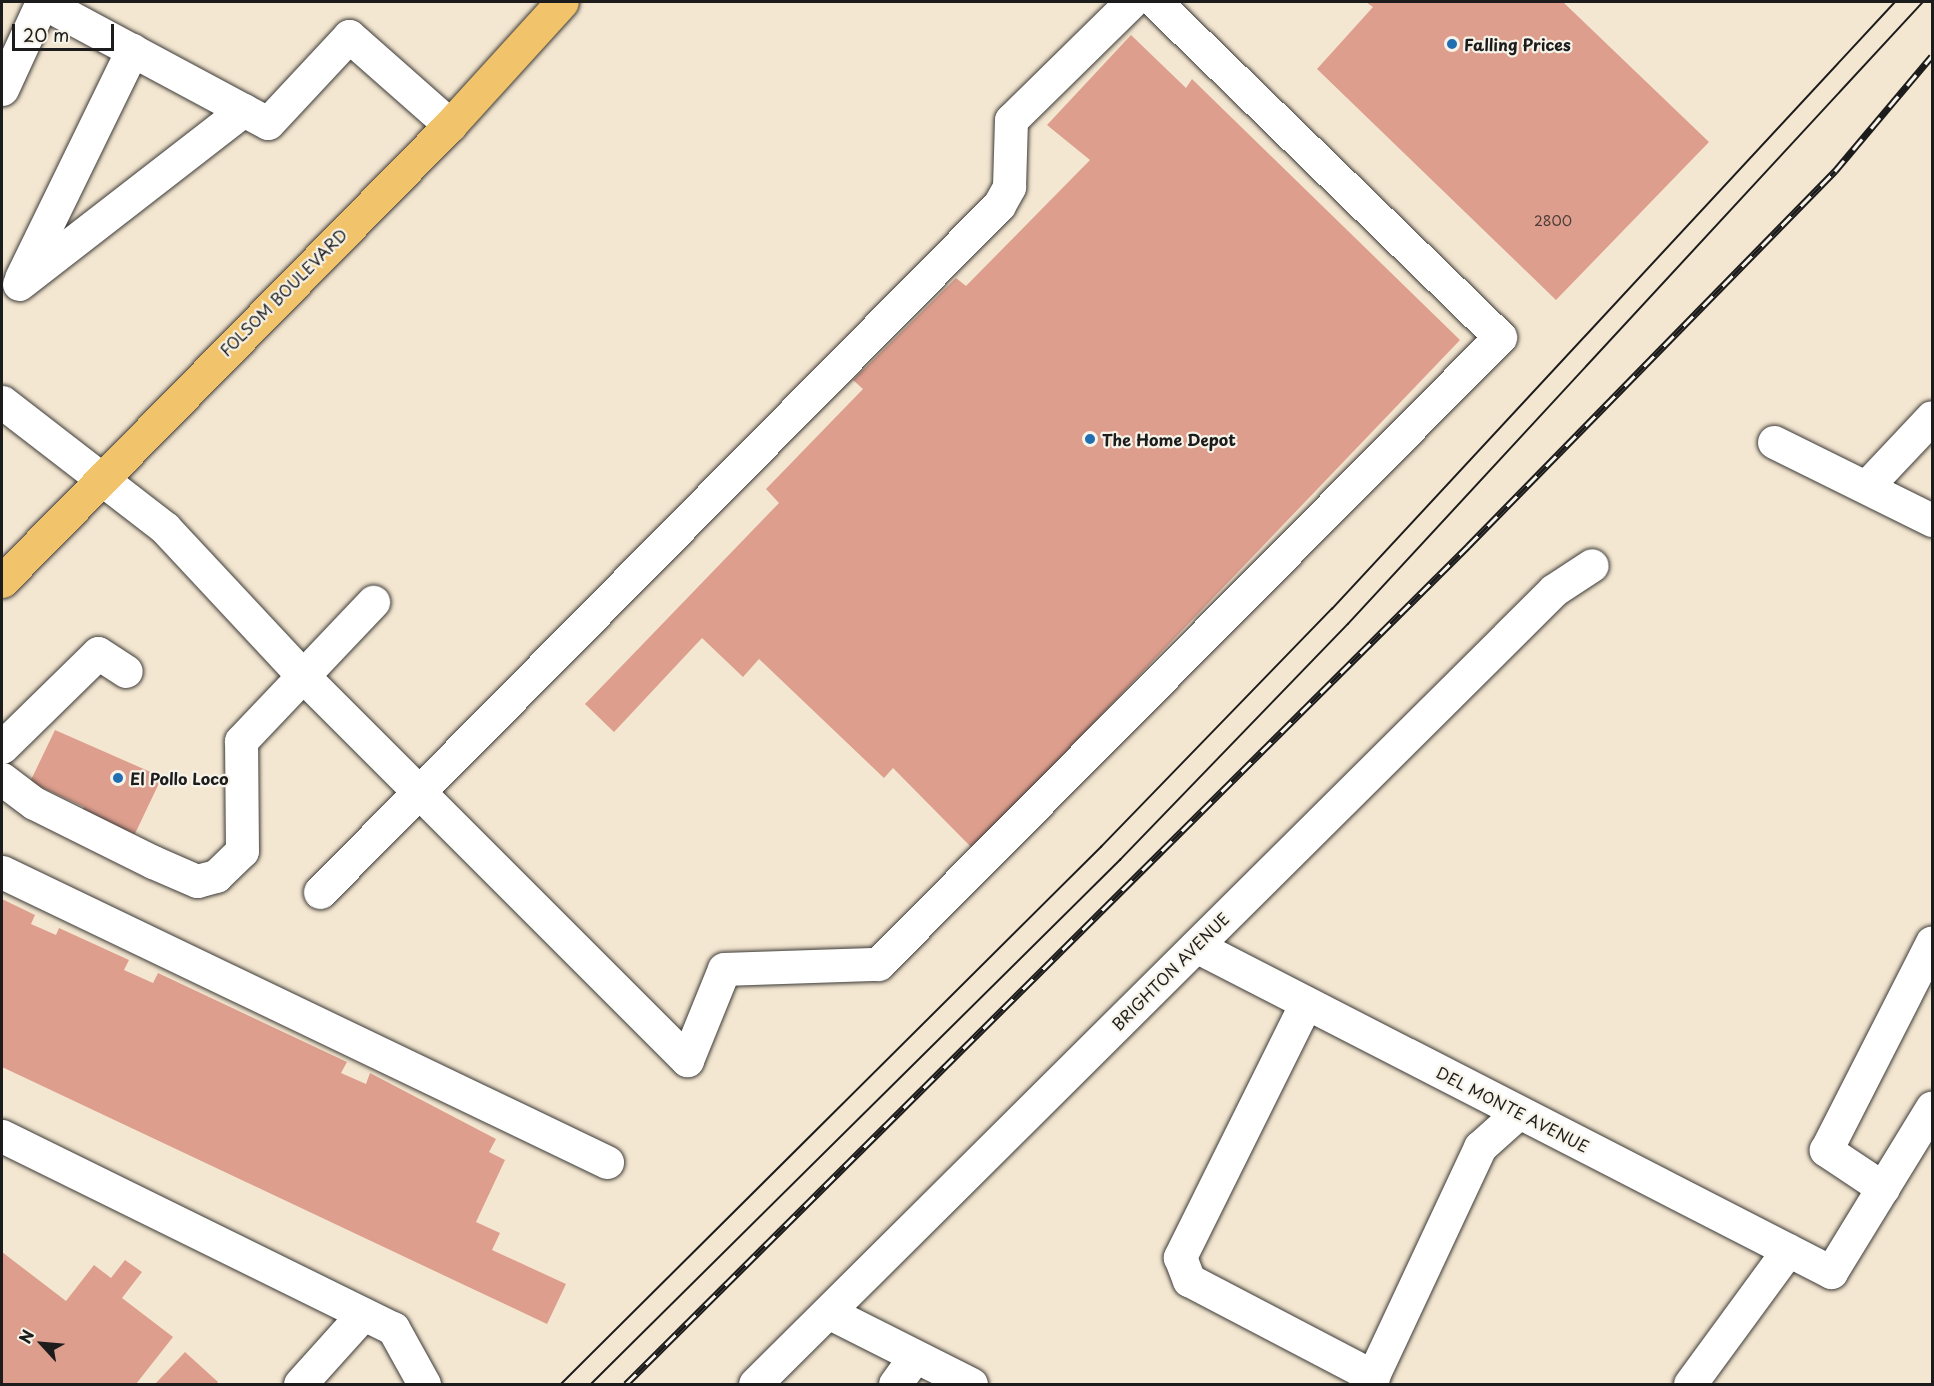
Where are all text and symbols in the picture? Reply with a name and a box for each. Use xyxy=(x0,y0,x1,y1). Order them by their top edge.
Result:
scale bar xyxy=(15,12,117,50)
text: 20 m xyxy=(23,21,69,48)
place label: Falling Prices xyxy=(1464,34,1571,54)
marker: Falling Prices xyxy=(1445,37,1459,51)
house number: 2800 xyxy=(1534,213,1572,229)
street label: FOLSOM BOULEVARD xyxy=(215,224,351,360)
place label: The Home Depot xyxy=(1102,429,1237,449)
marker: The Home Depot xyxy=(1083,432,1097,446)
place label: El Pollo Loco xyxy=(130,768,229,788)
marker: El Pollo Loco xyxy=(111,771,125,785)
street label: BRIGHTON AVENUE xyxy=(1107,908,1233,1034)
street label: DEL MONTE AVENUE xyxy=(1433,1062,1593,1156)
north arrow xyxy=(12,1314,72,1374)
text: N xyxy=(12,1325,39,1347)

